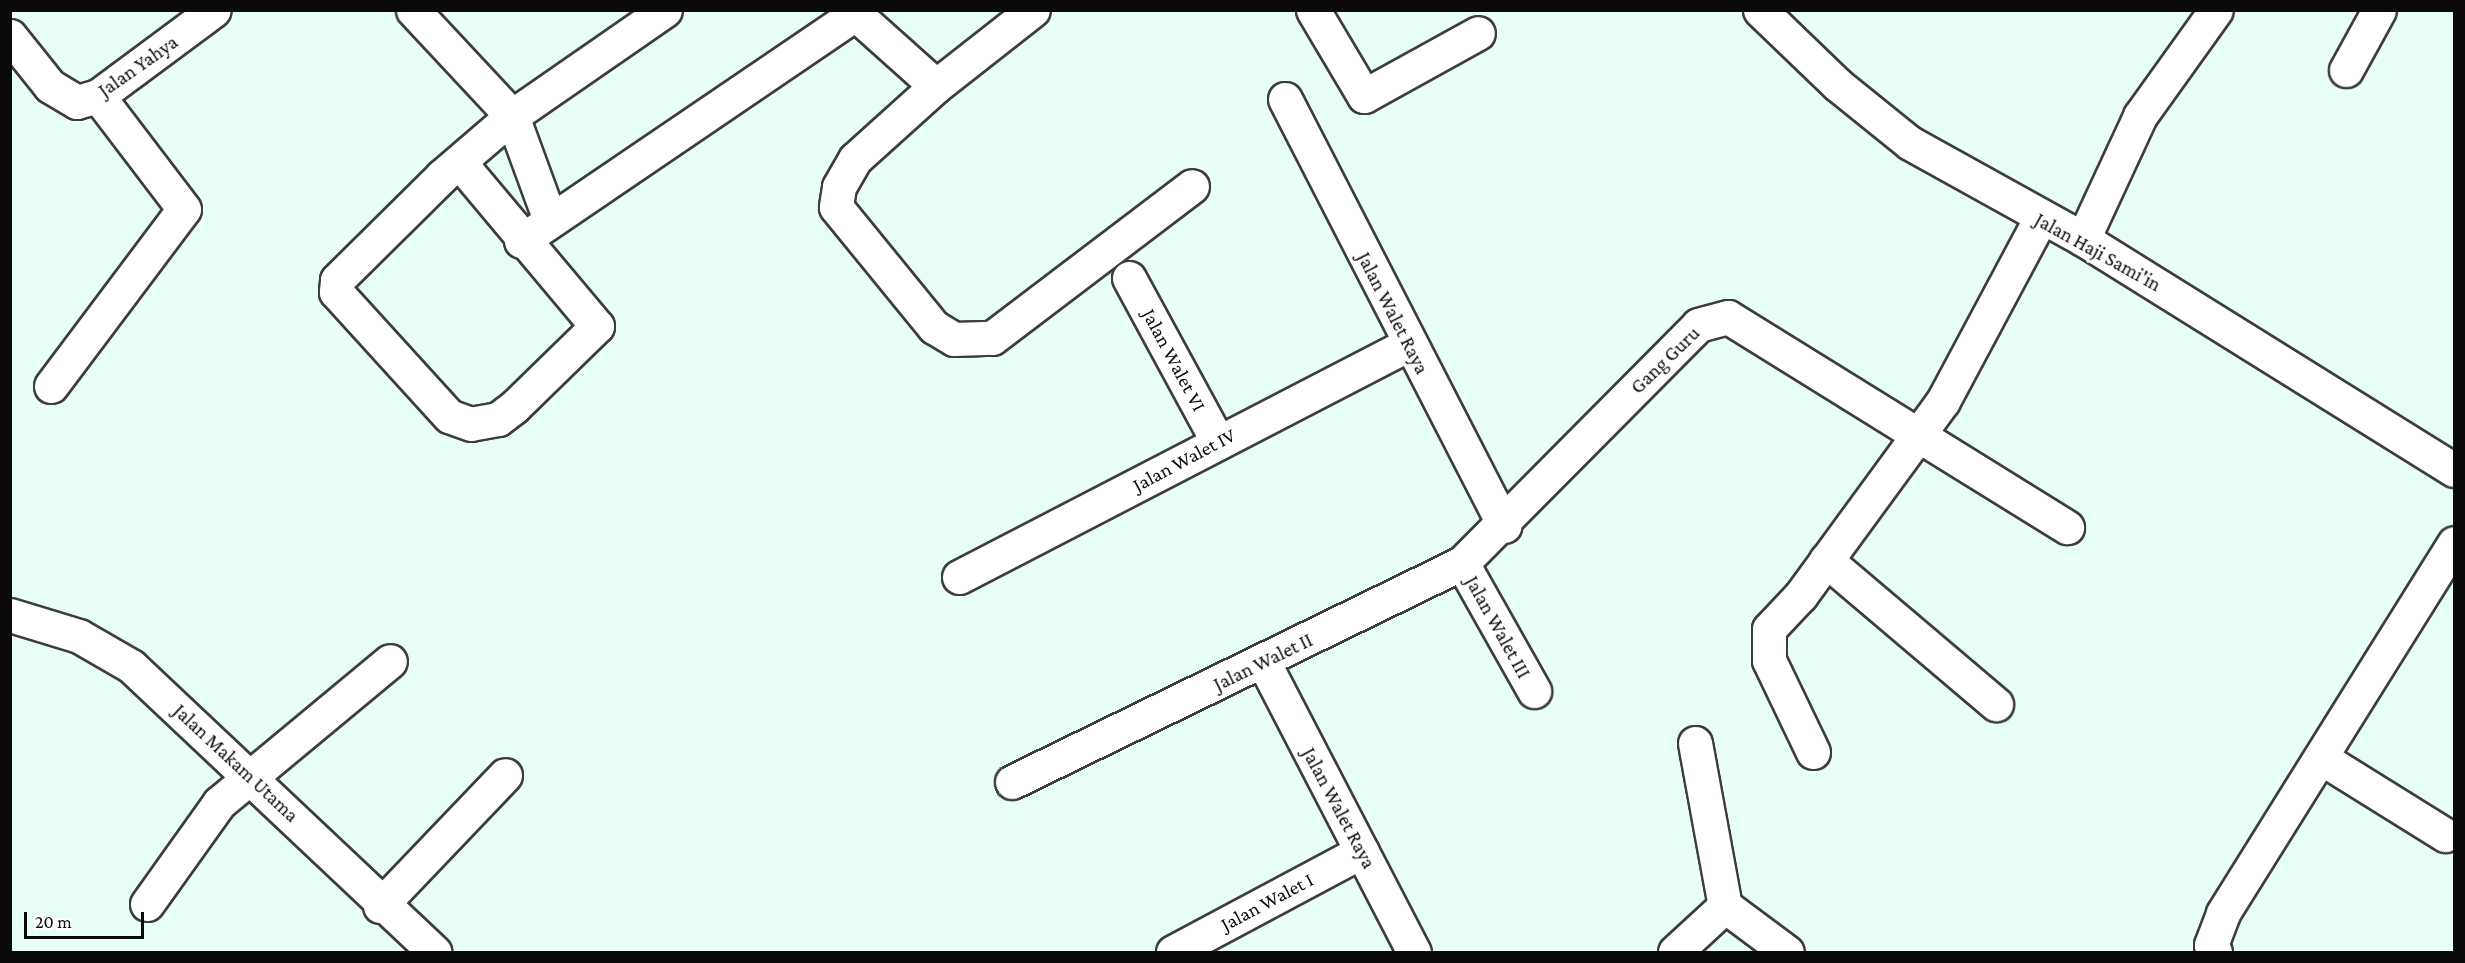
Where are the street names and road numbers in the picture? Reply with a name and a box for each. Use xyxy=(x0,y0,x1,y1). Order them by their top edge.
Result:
street label: Jalan Yahya xyxy=(94,30,182,102)
street label: Jalan Haji Sami'in xyxy=(2031,207,2165,297)
street label: Jalan Walet Raya xyxy=(1352,248,1434,378)
street label: Jalan Walet VI xyxy=(1137,305,1211,415)
street label: Gang Guru xyxy=(1625,321,1705,399)
street label: Jalan Walet IV xyxy=(1129,423,1239,497)
street label: Jalan Walet III xyxy=(1460,572,1536,682)
street label: Jalan Walet II xyxy=(1209,628,1317,696)
street label: Jalan Makam Utama xyxy=(168,699,304,827)
street label: Jalan Walet Raya xyxy=(1297,743,1381,873)
street label: Jalan Walet I xyxy=(1217,868,1317,936)

